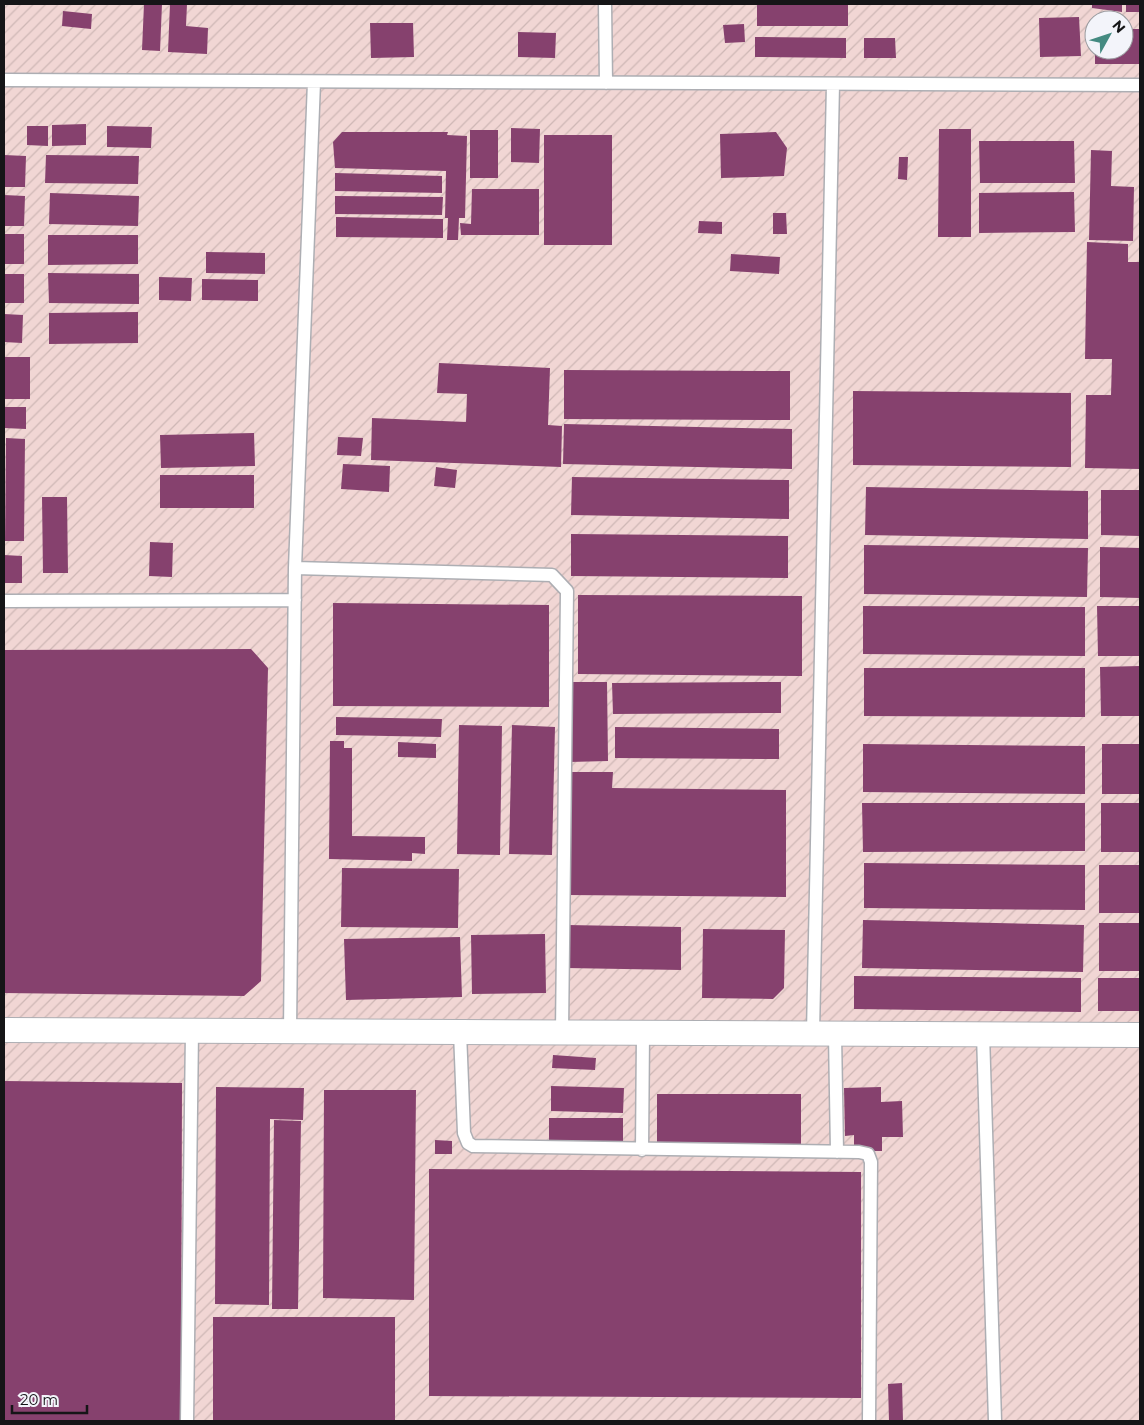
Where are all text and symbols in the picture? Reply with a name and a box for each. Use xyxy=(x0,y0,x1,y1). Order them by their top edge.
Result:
north arrow xyxy=(1084,10,1134,60)
text: N xyxy=(1108,17,1129,37)
scale bar xyxy=(12,1382,88,1414)
text: 20 m xyxy=(20,1390,58,1409)

